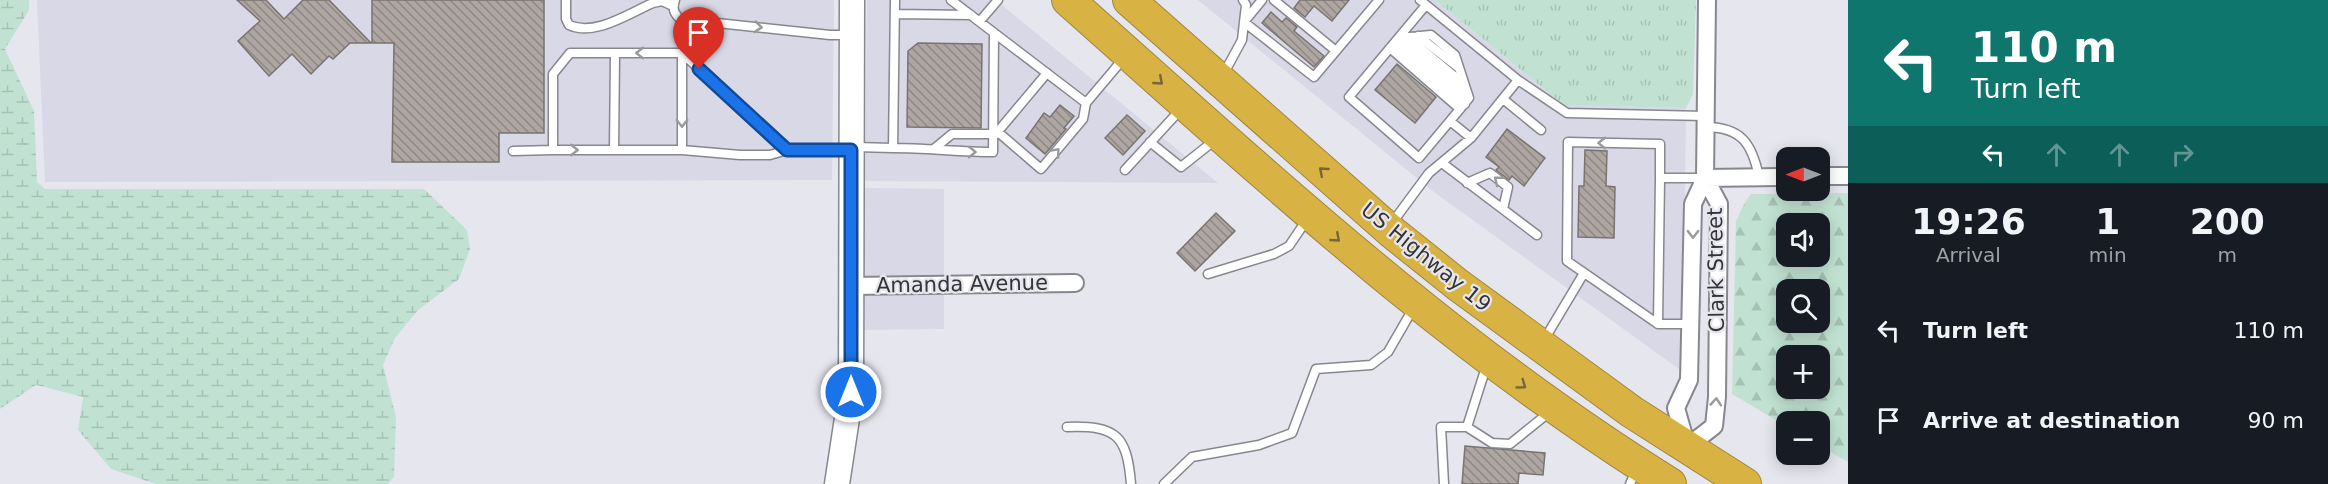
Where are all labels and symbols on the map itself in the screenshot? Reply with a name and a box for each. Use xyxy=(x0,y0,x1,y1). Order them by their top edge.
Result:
pin xyxy=(673,7,724,69)
one-way arrow xyxy=(754,20,763,33)
one-way arrow xyxy=(636,47,645,59)
one-way arrow xyxy=(1152,74,1162,85)
one-way arrow xyxy=(676,118,688,127)
one-way arrow xyxy=(1597,137,1606,149)
one-way arrow xyxy=(569,144,578,156)
one-way arrow xyxy=(967,146,976,158)
north arrow xyxy=(1776,147,1830,201)
one-way arrow xyxy=(1049,148,1060,159)
one-way arrow xyxy=(1319,167,1330,178)
one-way arrow xyxy=(1494,176,1505,187)
street label: US Highway 19 xyxy=(1356,197,1496,317)
street label: Clark Street xyxy=(1703,207,1729,333)
one-way arrow xyxy=(1686,230,1699,239)
one-way arrow xyxy=(1329,231,1340,242)
street label: Amanda Avenue xyxy=(876,271,1048,297)
position arrow xyxy=(819,360,883,424)
one-way arrow xyxy=(1515,377,1526,388)
one-way arrow xyxy=(1709,397,1722,406)

